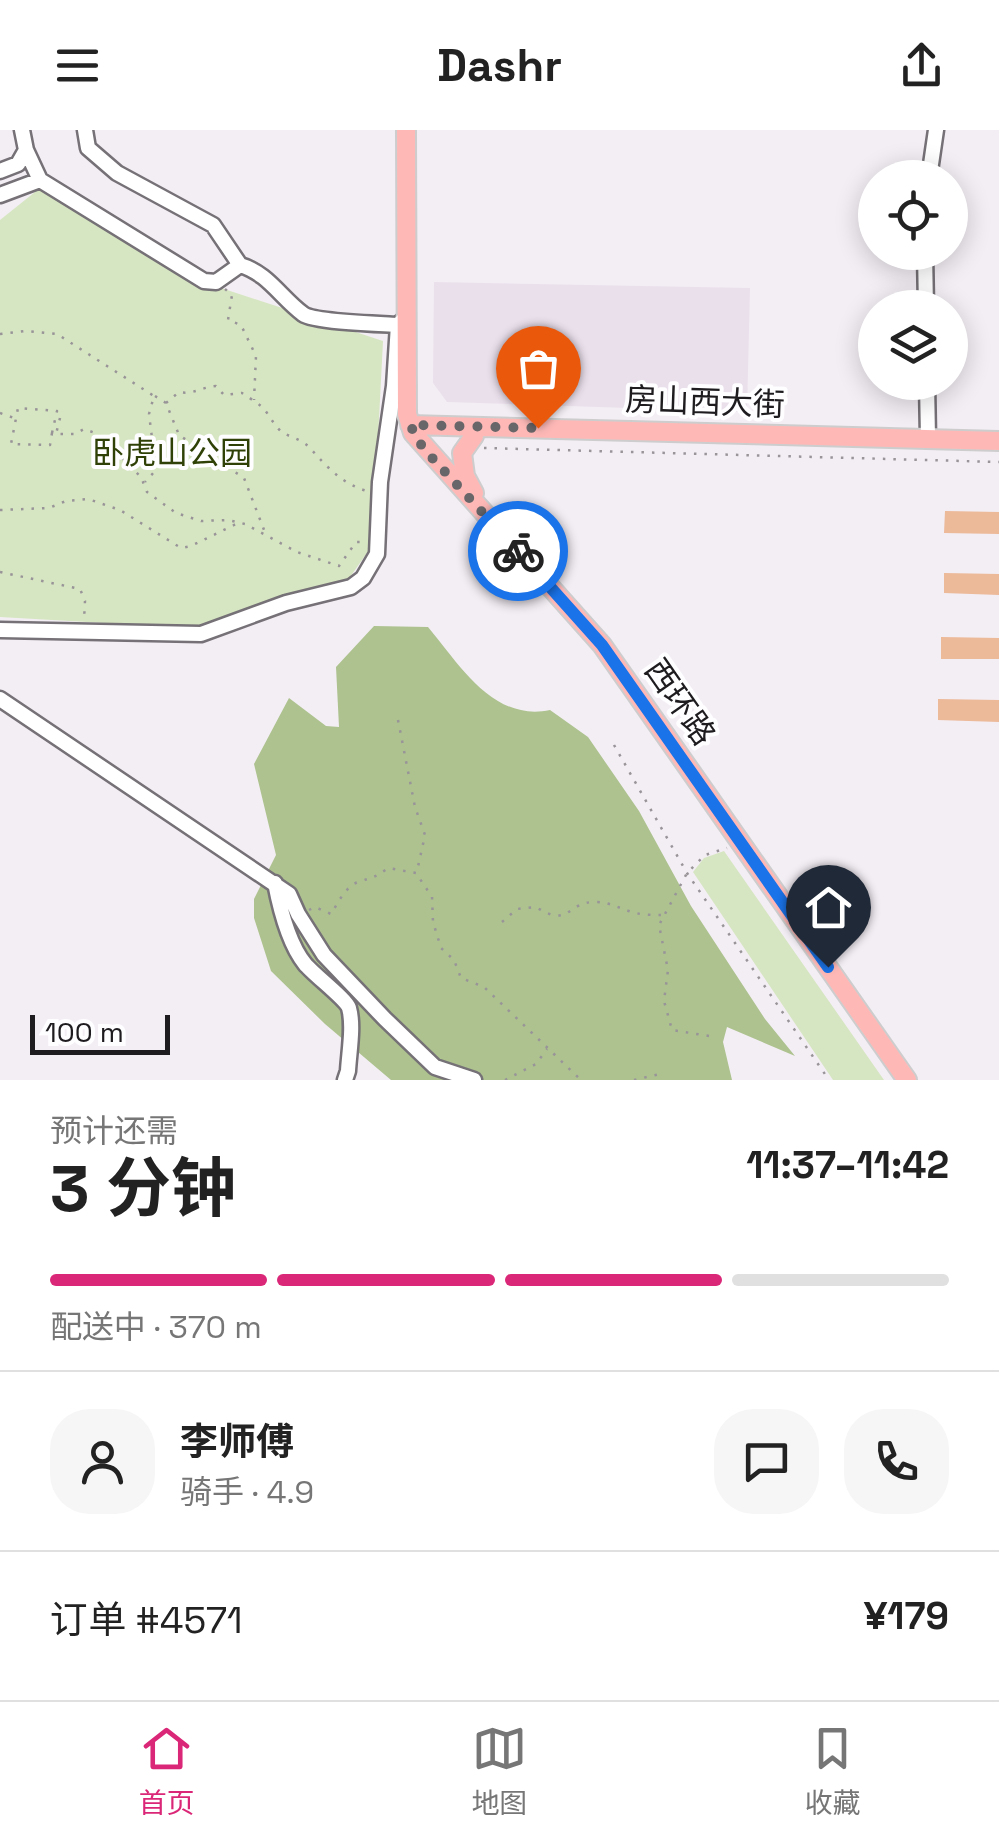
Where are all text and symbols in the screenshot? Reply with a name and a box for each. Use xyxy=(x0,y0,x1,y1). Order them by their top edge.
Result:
text: Dashr xyxy=(437,37,562,94)
icon: menu xyxy=(50,38,105,93)
icon: share xyxy=(894,38,949,93)
map controls xyxy=(858,160,968,400)
button: locate xyxy=(858,160,968,270)
button: layers xyxy=(858,290,968,400)
pin xyxy=(496,326,581,429)
icon: bag xyxy=(511,341,566,396)
street label: 房山西大街 xyxy=(624,379,786,425)
park label: 卧虎山公园 xyxy=(92,433,252,473)
courier xyxy=(468,501,568,601)
icon: bike xyxy=(491,524,546,579)
street label: 西环路 xyxy=(636,651,724,753)
pin xyxy=(786,865,871,968)
icon: home xyxy=(801,880,856,935)
scale bar xyxy=(30,1010,170,1054)
text: 100 m xyxy=(45,1014,124,1050)
text: 预计还需 xyxy=(50,1111,178,1151)
text: 11:37–11:42 xyxy=(746,1141,949,1189)
text: 3 分钟 xyxy=(50,1147,236,1230)
text: 配送中 · 370 m xyxy=(50,1307,262,1347)
button: person xyxy=(50,1409,155,1514)
button: chat xyxy=(714,1409,819,1514)
button: phone xyxy=(844,1409,949,1514)
text: 李师傅 xyxy=(180,1418,294,1466)
text: 骑手 · 4.9 xyxy=(180,1472,314,1512)
text: ¥179 xyxy=(864,1592,949,1640)
text: 订单 #4571 xyxy=(50,1596,243,1644)
tab: 首页 xyxy=(138,1721,195,1821)
tab: 地图 xyxy=(471,1721,528,1821)
tab: 收藏 xyxy=(804,1721,861,1821)

